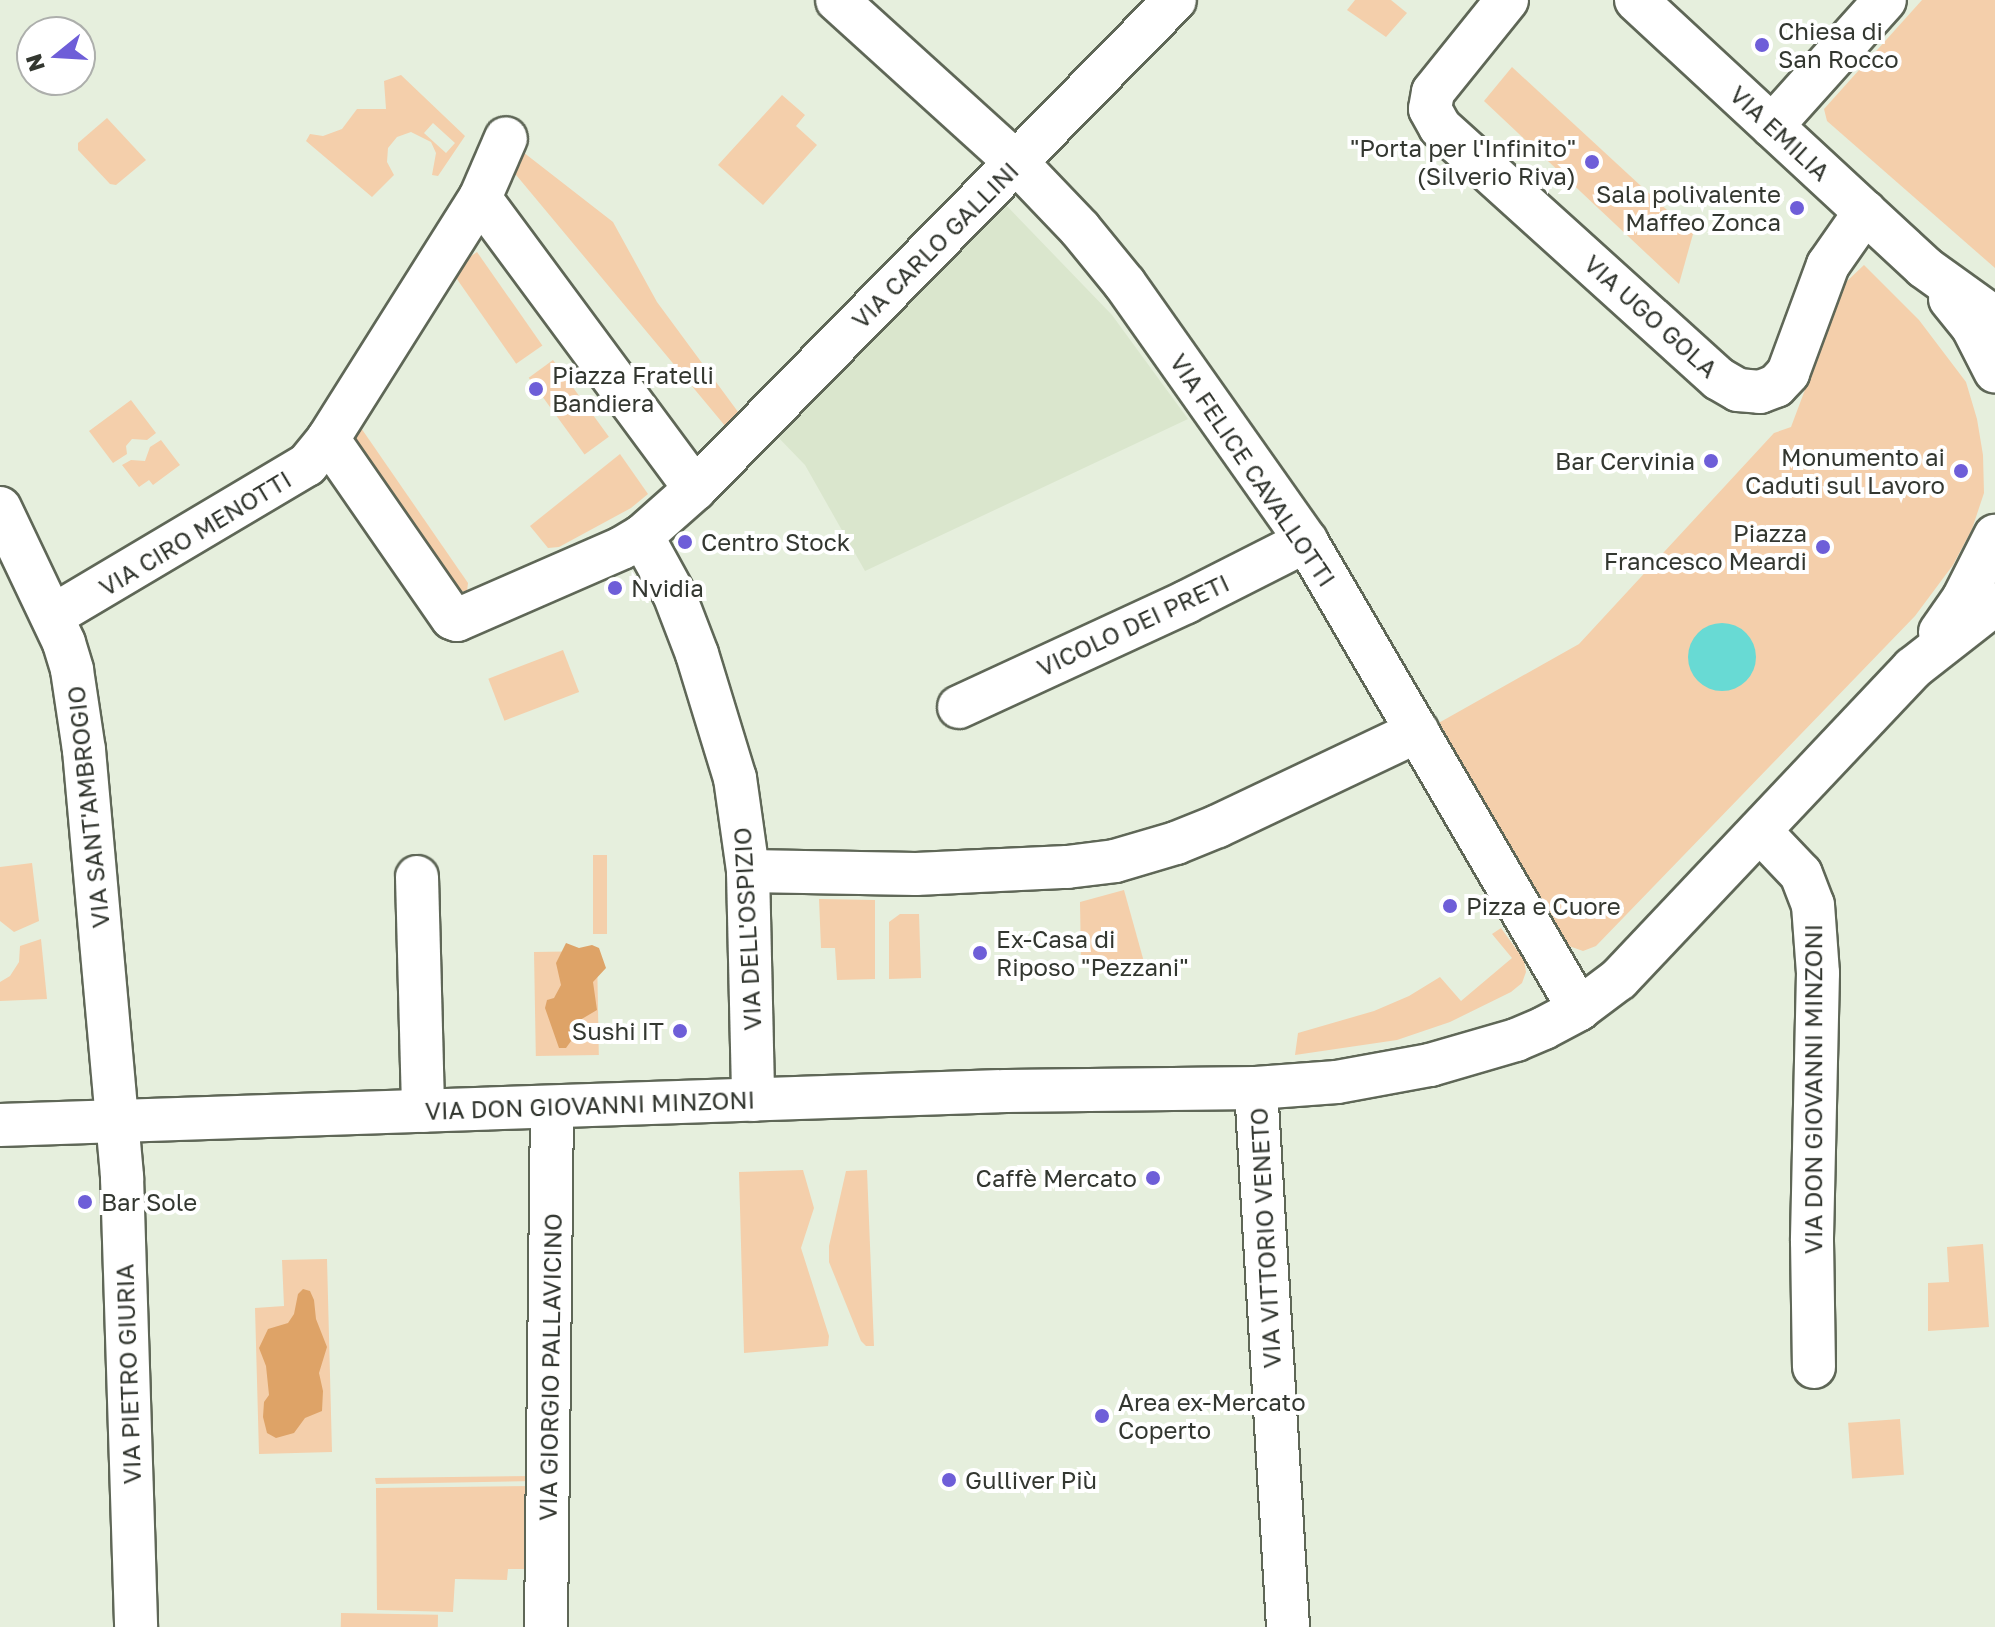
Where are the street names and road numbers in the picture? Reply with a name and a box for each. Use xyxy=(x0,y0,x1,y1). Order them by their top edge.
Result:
street label: VIA EMILIA xyxy=(1724,80,1836,186)
street label: VIA CARLO GALLINI xyxy=(846,156,1024,334)
street label: VIA UGO GOLA xyxy=(1579,249,1723,383)
street label: VIA FELICE CAVALLOTTI xyxy=(1164,348,1342,592)
street label: VIA CIRO MENOTTI xyxy=(94,464,296,602)
street label: VICOLO DEI PRETI xyxy=(1032,568,1234,682)
street label: VIA SANT'AMBROGIO xyxy=(61,685,115,929)
street label: VIA DELL'OSPIZIO xyxy=(727,827,767,1031)
street label: VIA DON GIOVANNI MINZONI xyxy=(1799,924,1827,1254)
street label: VIA DON GIOVANNI MINZONI xyxy=(424,1085,756,1125)
street label: VIA VITTORIO VENETO xyxy=(1244,1107,1286,1369)
street label: VIA GIORGIO PALLAVICINO xyxy=(533,1213,567,1521)
street label: VIA PIETRO GIURIA xyxy=(110,1263,146,1485)

